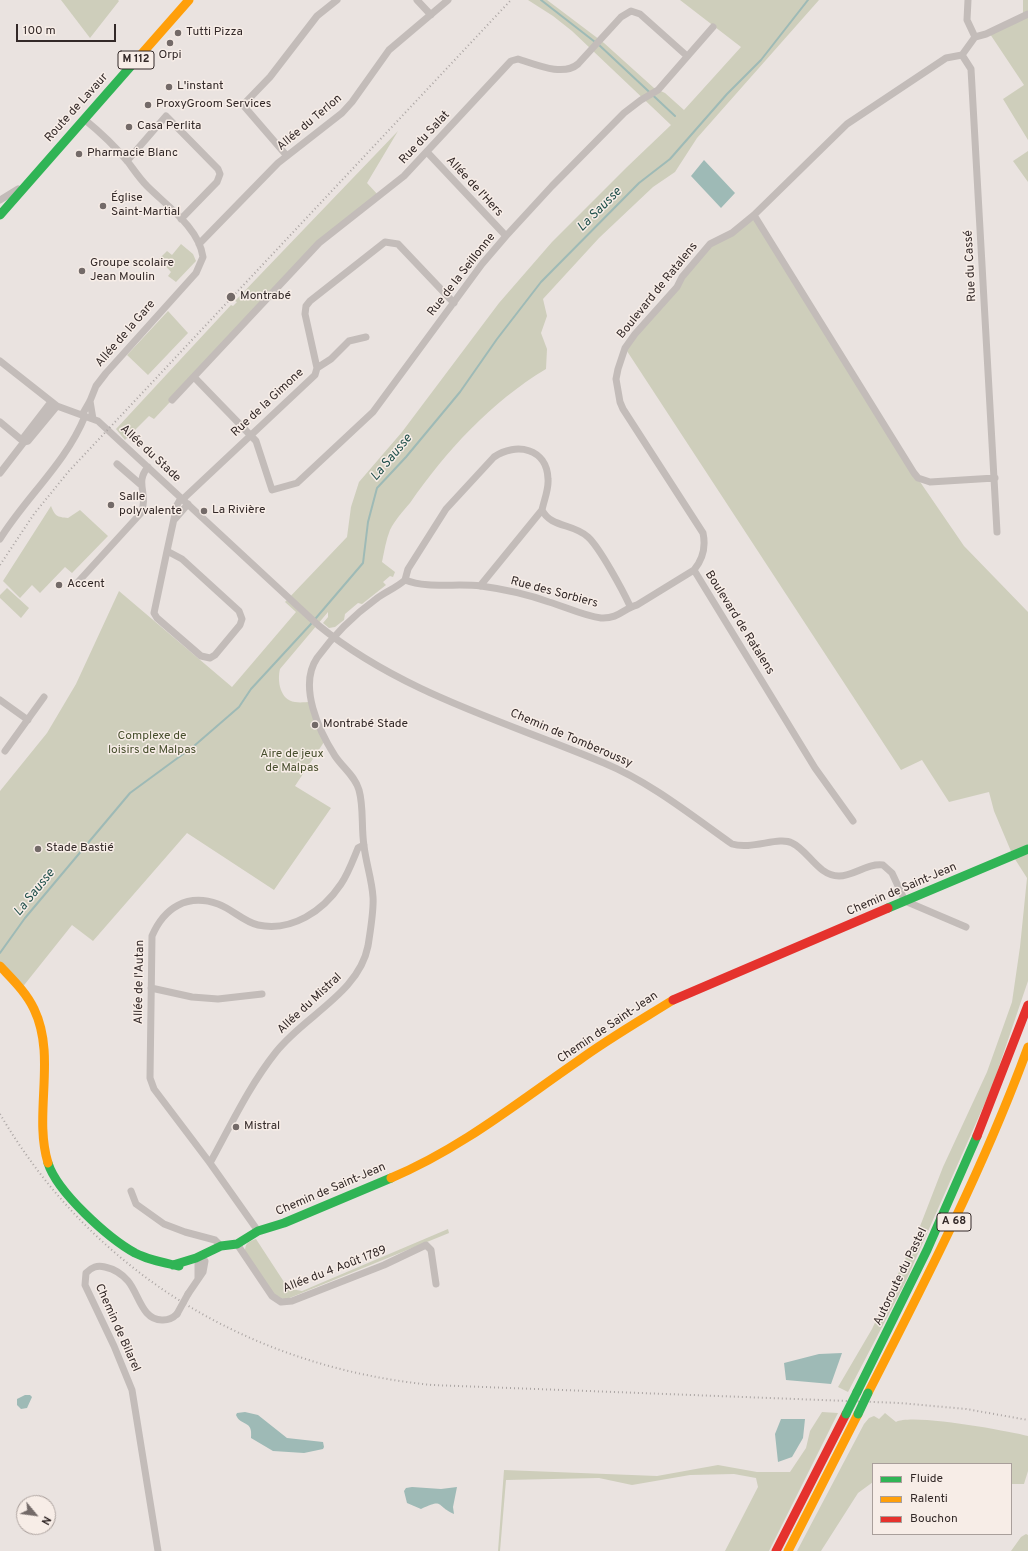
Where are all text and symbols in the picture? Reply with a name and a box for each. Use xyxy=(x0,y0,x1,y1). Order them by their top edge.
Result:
scale bar xyxy=(18,16,118,42)
text: 100 m xyxy=(23,23,56,39)
place label: Tutti Pizza xyxy=(186,26,243,40)
marker: Tutti Pizza xyxy=(173,28,183,38)
marker: Orpi xyxy=(165,38,175,48)
place label: Orpi xyxy=(158,49,182,63)
road number: M 112 xyxy=(118,51,154,69)
street label: Route de Lavaur xyxy=(42,71,112,145)
place label: L'instant xyxy=(177,80,224,94)
marker: L'instant xyxy=(164,82,174,92)
street label: Allée du Terlon xyxy=(275,92,345,154)
place label: ProxyGroom Services xyxy=(156,98,271,112)
marker: ProxyGroom Services xyxy=(143,100,153,110)
street label: Rue du Salat xyxy=(397,108,453,168)
place label: Casa Perlita xyxy=(137,120,201,134)
marker: Casa Perlita xyxy=(124,122,134,132)
place label: Pharmacie Blanc xyxy=(87,147,178,161)
marker: Pharmacie Blanc xyxy=(74,149,84,159)
street label: Allée de l'Hers xyxy=(442,154,506,220)
water label: La Sausse xyxy=(575,185,625,235)
place label: Église Saint-Martial xyxy=(111,192,180,220)
marker: Église Saint-Martial xyxy=(98,201,108,211)
street label: Rue de la Seillonne xyxy=(425,230,499,320)
street label: Rue du Cassé xyxy=(962,230,980,302)
street label: Boulevard de Ratalens xyxy=(615,240,701,342)
place label: Groupe scolaire Jean Moulin xyxy=(90,257,174,285)
marker: Groupe scolaire Jean Moulin xyxy=(77,266,87,276)
place label: Montrabé xyxy=(240,290,291,304)
marker: Montrabé xyxy=(225,291,237,303)
street label: Allée de la Gare xyxy=(93,298,159,370)
street label: Rue de la Gimone xyxy=(229,366,307,440)
street label: Allée du Stade xyxy=(117,422,183,486)
water label: La Sausse xyxy=(368,431,416,485)
place label: Salle polyvalente xyxy=(119,491,182,519)
marker: Salle polyvalente xyxy=(106,500,116,510)
place label: La Rivière xyxy=(212,504,265,518)
marker: La Rivière xyxy=(199,506,209,516)
street label: Boulevard de Ratalens xyxy=(701,568,777,678)
street label: Rue des Sorbiers xyxy=(509,574,599,612)
place label: Accent xyxy=(67,578,105,592)
marker: Accent xyxy=(54,580,64,590)
street label: Chemin de Tomberoussy xyxy=(508,707,634,771)
place label: Montrabé Stade xyxy=(323,718,408,732)
marker: Montrabé Stade xyxy=(310,720,320,730)
park label: Complexe de loisirs de Malpas xyxy=(108,730,196,758)
park label: Aire de jeux de Malpas xyxy=(260,748,324,776)
place label: Stade Bastié xyxy=(46,842,114,856)
marker: Stade Bastié xyxy=(33,844,43,854)
street label: Chemin de Saint-Jean xyxy=(845,860,959,920)
water label: La Sausse xyxy=(11,866,59,920)
street label: Allée de l'Autan xyxy=(132,940,148,1024)
street label: Allée du Mistral xyxy=(275,971,345,1037)
street label: Chemin de Saint-Jean xyxy=(555,989,661,1067)
place label: Mistral xyxy=(244,1120,280,1134)
marker: Mistral xyxy=(231,1122,241,1132)
street label: Chemin de Saint-Jean xyxy=(274,1160,388,1220)
road number: A 68 xyxy=(937,1213,971,1231)
street label: Autoroute du Pastel xyxy=(871,1226,931,1328)
street label: Allée du 4 Août 1789 xyxy=(281,1244,389,1296)
street label: Chemin de Bilarel xyxy=(91,1282,143,1374)
legend xyxy=(872,1463,1012,1535)
text: Fluide xyxy=(910,1471,943,1487)
text: Ralenti xyxy=(910,1491,948,1507)
north arrow xyxy=(16,1495,56,1535)
text: Bouchon xyxy=(910,1511,958,1527)
text: N xyxy=(38,1513,54,1527)

